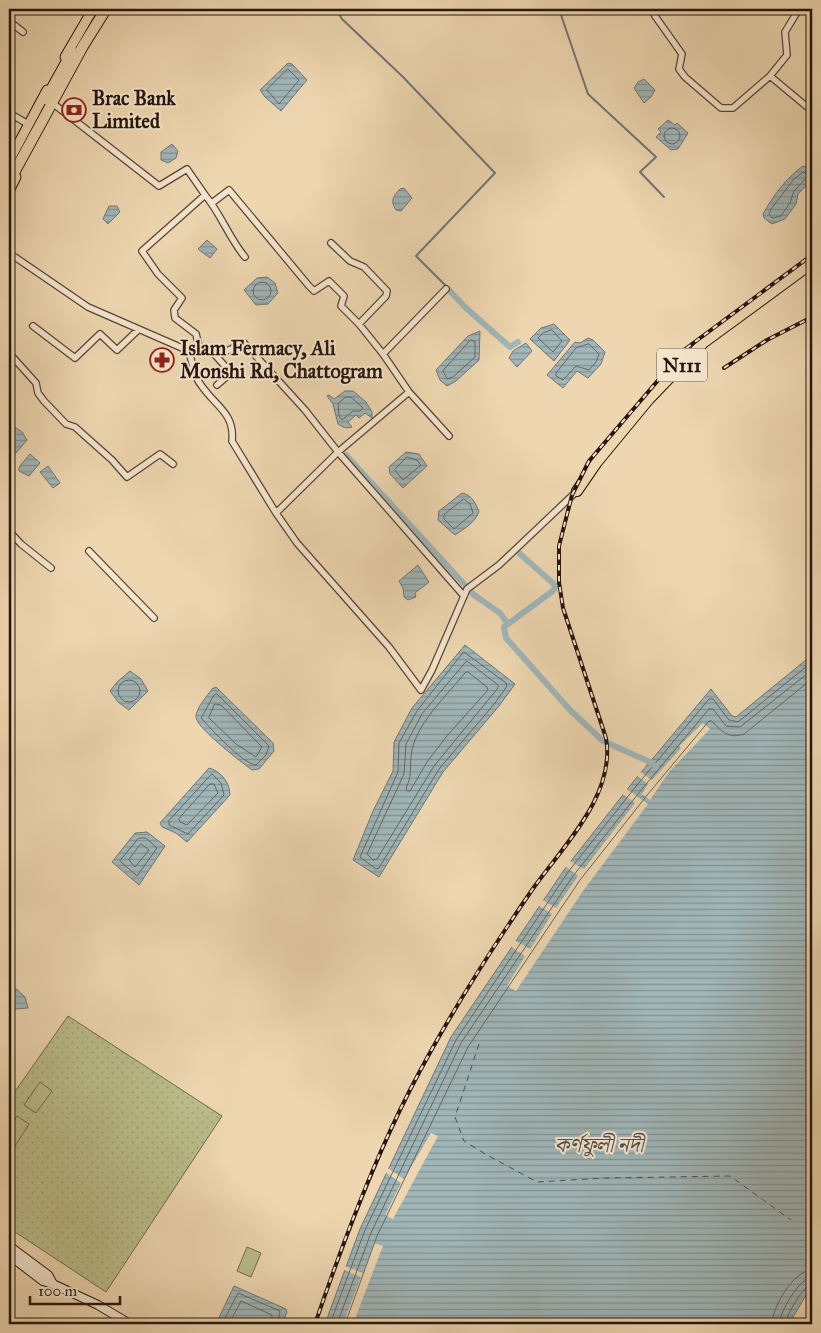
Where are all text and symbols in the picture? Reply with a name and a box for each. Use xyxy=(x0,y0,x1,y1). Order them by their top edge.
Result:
place label: Brac Bank Limited xyxy=(92,86,176,133)
bank icon: Brac Bank Limited xyxy=(61,97,87,123)
place label: Islam Fermacy, Ali Monshi Rd, Chattogram xyxy=(180,336,383,384)
pharmacy icon: Islam Fermacy, Ali Monshi Rd, Chattogram xyxy=(149,347,175,373)
road number: N111 xyxy=(657,348,707,382)
water label: কর্ণফুলী নদী xyxy=(555,1132,646,1158)
scale bar xyxy=(30,1273,120,1305)
text: 100 m xyxy=(38,1282,78,1300)

